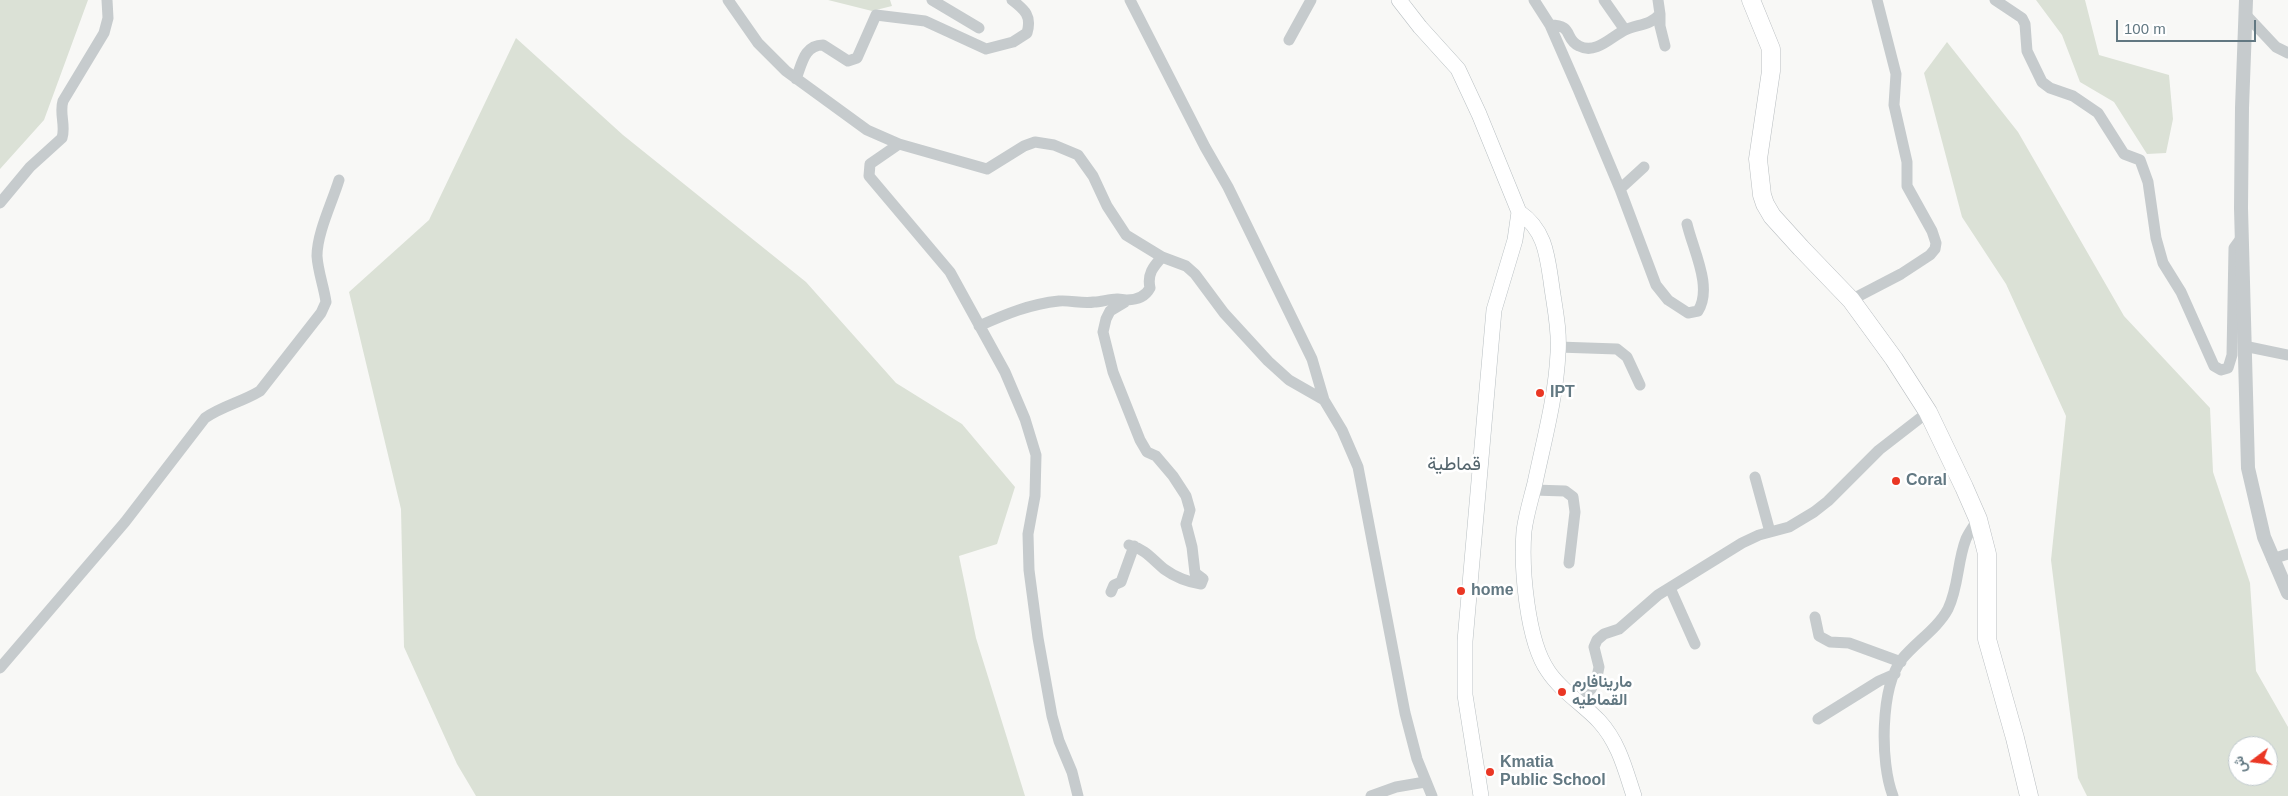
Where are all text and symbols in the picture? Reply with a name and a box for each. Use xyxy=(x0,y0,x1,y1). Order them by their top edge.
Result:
scale bar xyxy=(2118,10,2258,42)
text: 100 m xyxy=(2124,20,2166,37)
place label: IPT xyxy=(1550,383,1575,403)
marker: IPT xyxy=(1534,387,1546,399)
district label: قماطية xyxy=(1427,454,1481,476)
place label: Coral xyxy=(1906,471,1947,491)
marker: Coral xyxy=(1890,475,1902,487)
place label: home xyxy=(1471,581,1514,601)
marker: home xyxy=(1455,585,1467,597)
place label: مارينافارم القماطيه xyxy=(1572,673,1632,711)
marker: مارينافارم القماطيه xyxy=(1556,686,1568,698)
north arrow xyxy=(2228,736,2278,786)
place label: Kmatia Public School xyxy=(1500,753,1606,791)
text: ش xyxy=(2230,754,2249,775)
marker: Kmatia Public School xyxy=(1484,766,1496,778)

